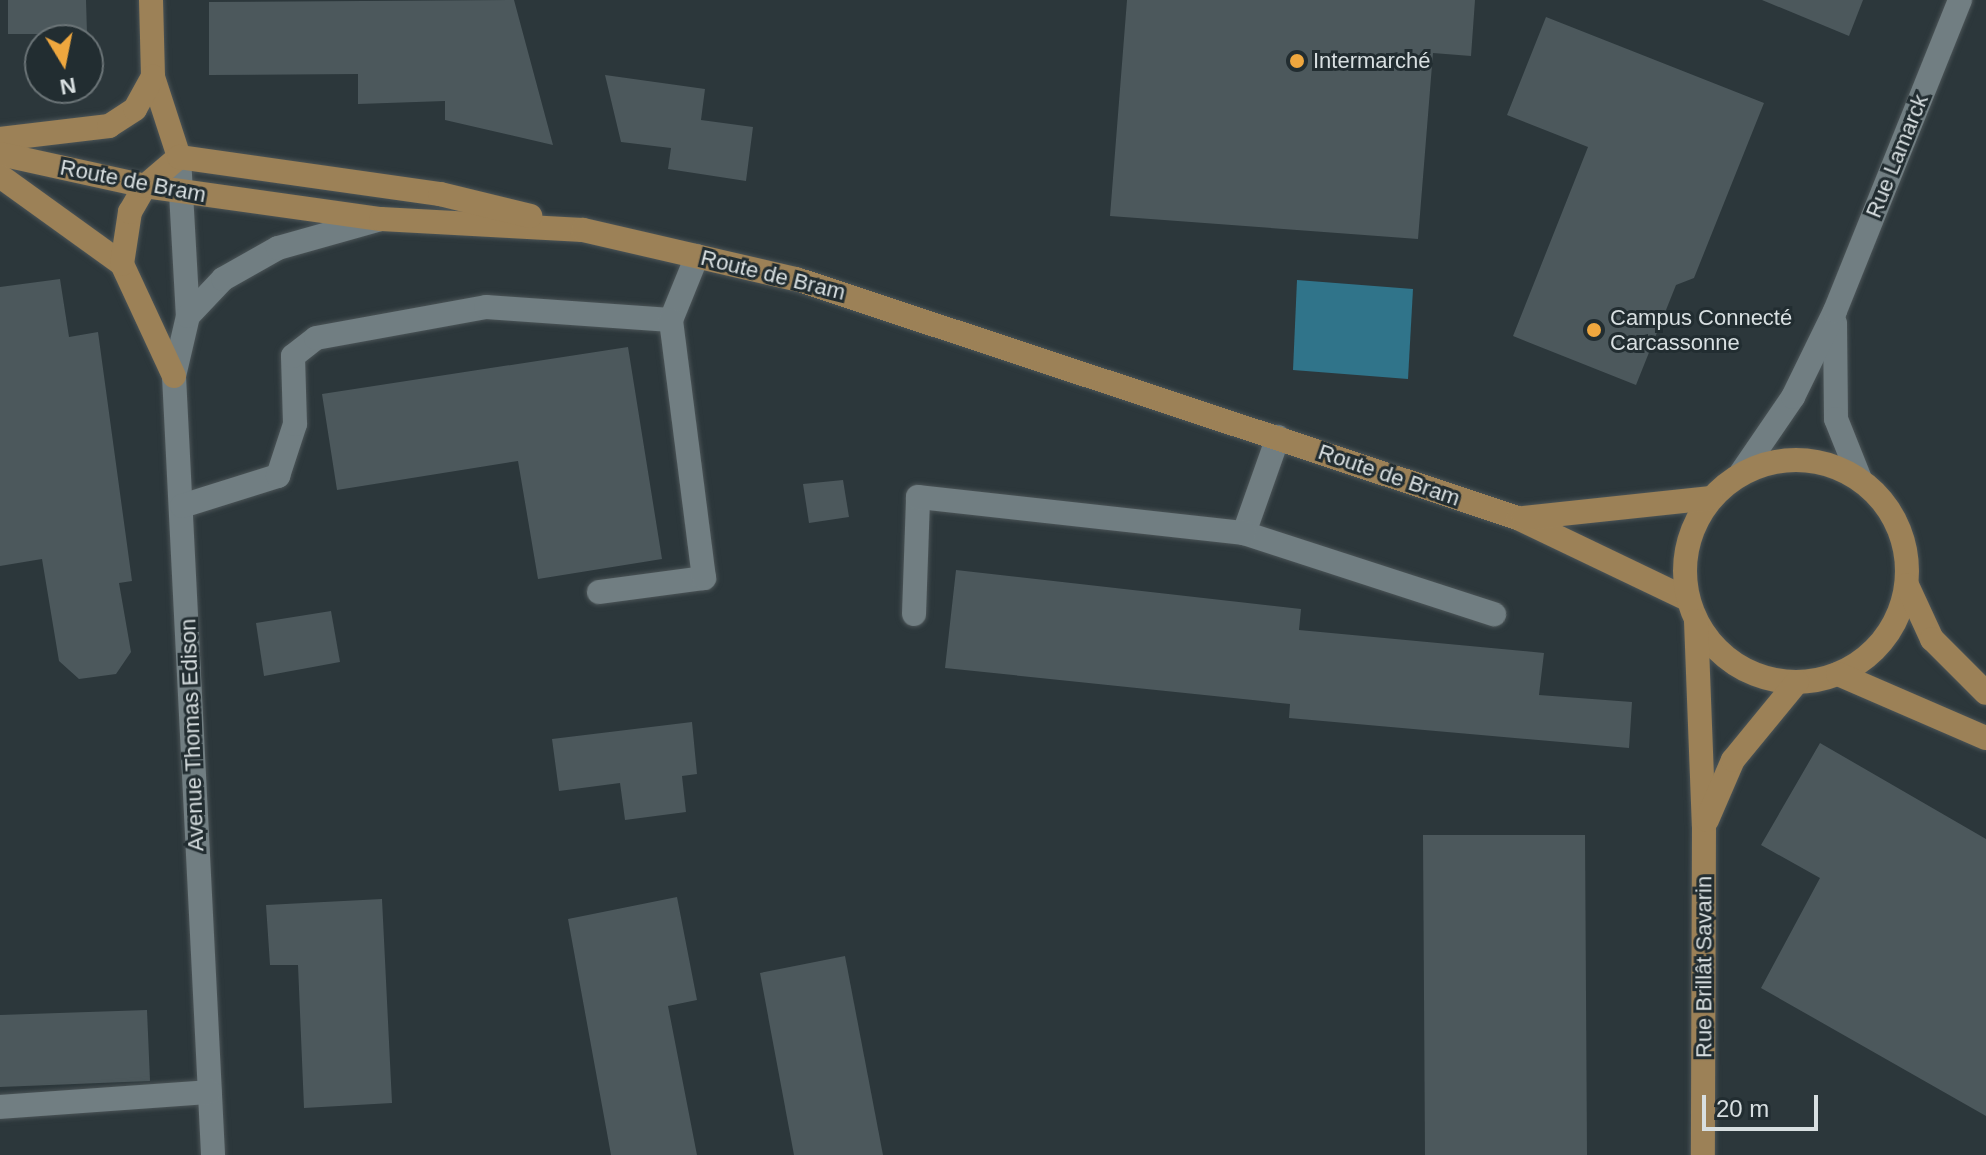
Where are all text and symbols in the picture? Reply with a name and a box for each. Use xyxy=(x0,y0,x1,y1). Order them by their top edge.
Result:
north arrow xyxy=(24,24,104,104)
place label: Intermarché xyxy=(1313,48,1430,74)
marker: Intermarché xyxy=(1288,52,1306,70)
text: N xyxy=(58,72,78,100)
street label: Rue Lamarck xyxy=(1860,90,1934,222)
street label: Route de Bram xyxy=(58,154,208,208)
street label: Route de Bram xyxy=(698,244,848,306)
place label: Campus Connecté Carcassonne xyxy=(1610,304,1792,356)
marker: Campus Connecté Carcassonne xyxy=(1585,321,1603,339)
street label: Route de Bram xyxy=(1315,438,1463,512)
street label: Avenue Thomas Edison xyxy=(175,618,209,852)
street label: Rue Brillât Savarin xyxy=(1691,876,1717,1058)
scale bar xyxy=(1706,1079,1822,1129)
text: 20 m xyxy=(1716,1095,1769,1122)

